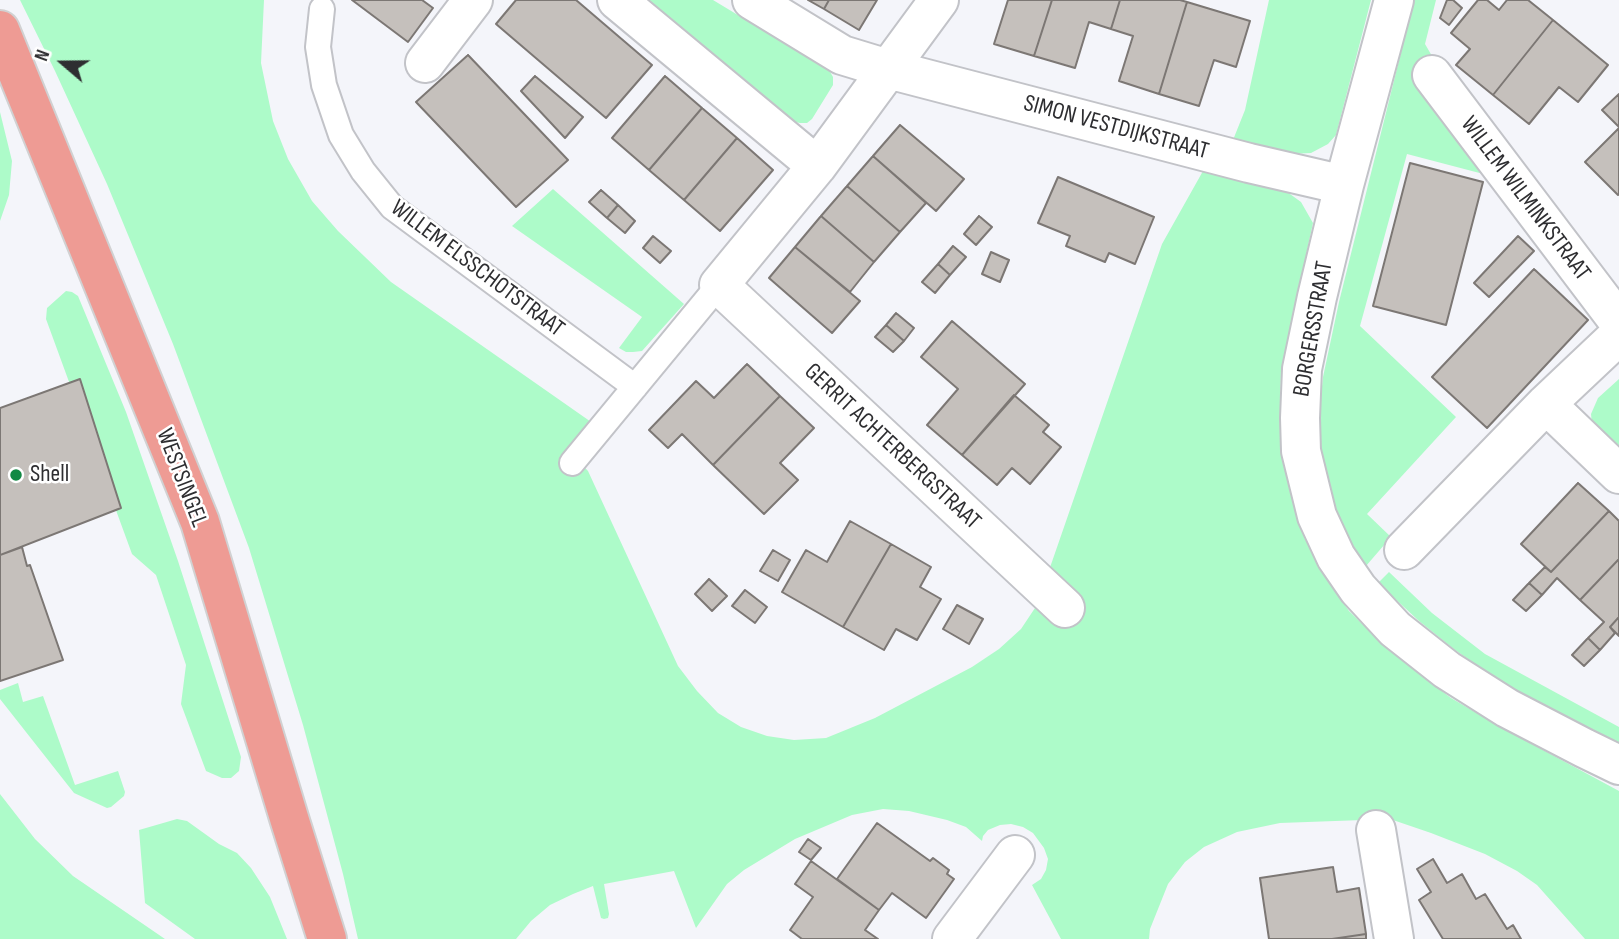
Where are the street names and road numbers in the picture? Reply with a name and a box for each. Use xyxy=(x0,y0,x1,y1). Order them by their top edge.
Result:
street label: SIMON VESTDIJKSTRAAT xyxy=(1020,89,1212,167)
street label: WILLEM WILMINKSTRAAT xyxy=(1454,111,1596,287)
street label: WILLEM ELSSCHOTSTRAAT xyxy=(384,194,570,344)
street label: BORGERSSTRAAT xyxy=(1288,259,1340,399)
street label: GERRIT ACHTERBERGSTRAAT xyxy=(798,358,986,536)
street label: WESTSINGEL xyxy=(149,425,213,531)

